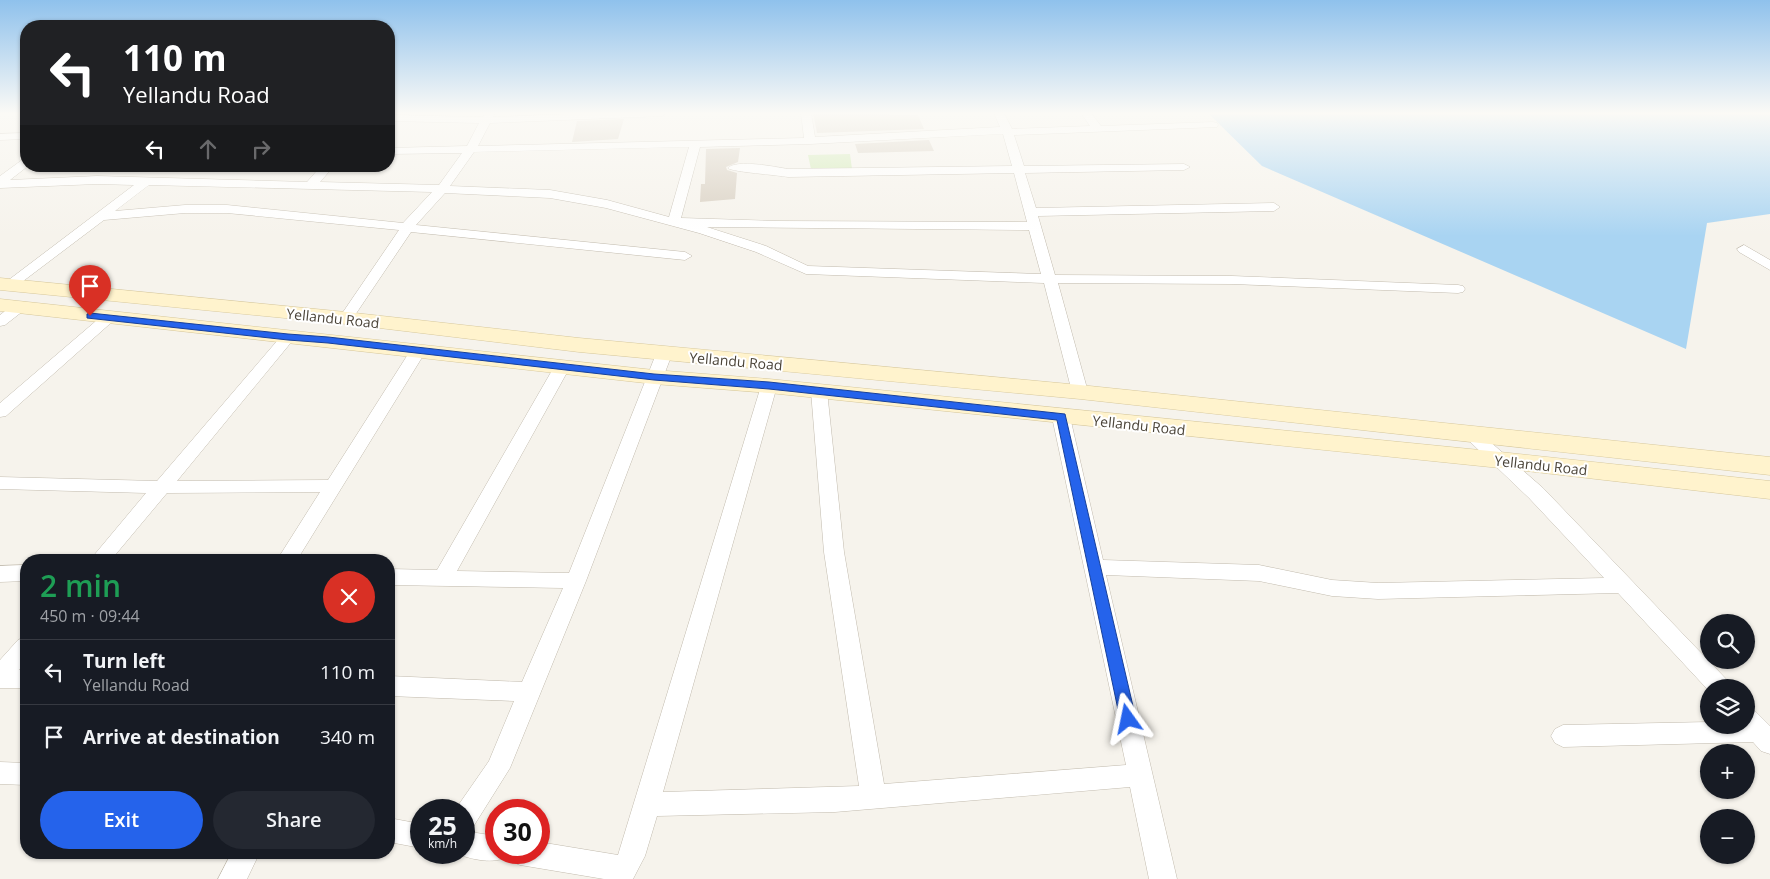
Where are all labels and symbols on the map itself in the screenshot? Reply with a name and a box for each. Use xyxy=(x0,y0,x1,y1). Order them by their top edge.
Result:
pin xyxy=(69,265,111,316)
street label: Yellandu Road xyxy=(286,304,380,332)
street label: Yellandu Road xyxy=(689,347,783,375)
street label: Yellandu Road xyxy=(1092,411,1186,439)
street label: Yellandu Road xyxy=(1494,451,1588,479)
position arrow xyxy=(1101,692,1153,744)
speed limit sign: 30 xyxy=(485,799,550,864)

